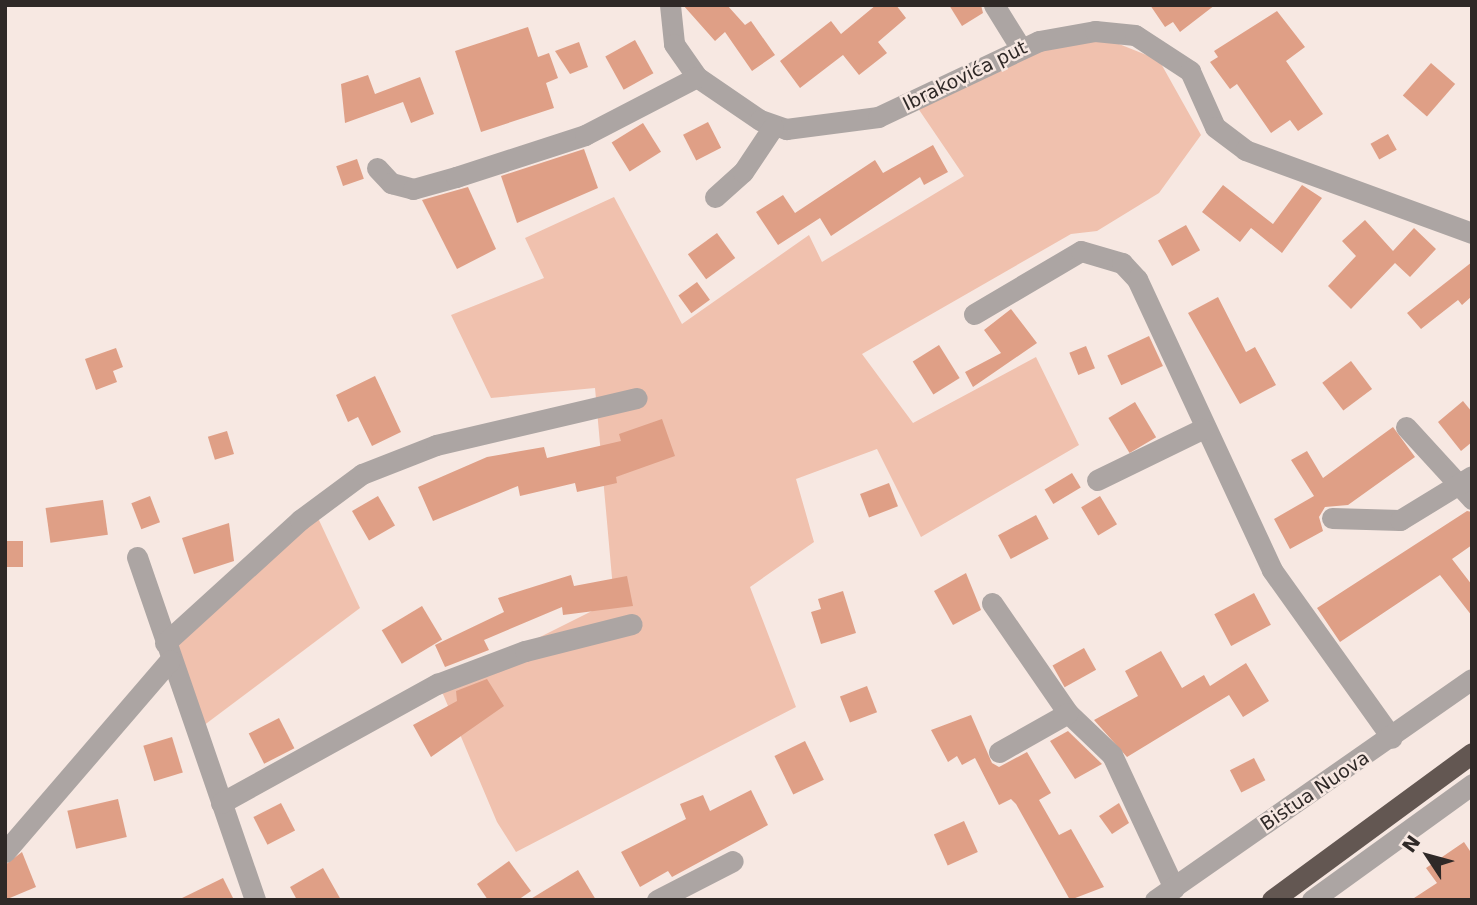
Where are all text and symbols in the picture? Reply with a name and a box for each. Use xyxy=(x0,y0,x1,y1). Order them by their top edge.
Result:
street label: Ibrakovića put xyxy=(899,36,1031,116)
street label: Bistua Nuova xyxy=(1256,746,1374,836)
north arrow xyxy=(1393,821,1463,891)
text: N xyxy=(1397,831,1425,857)

